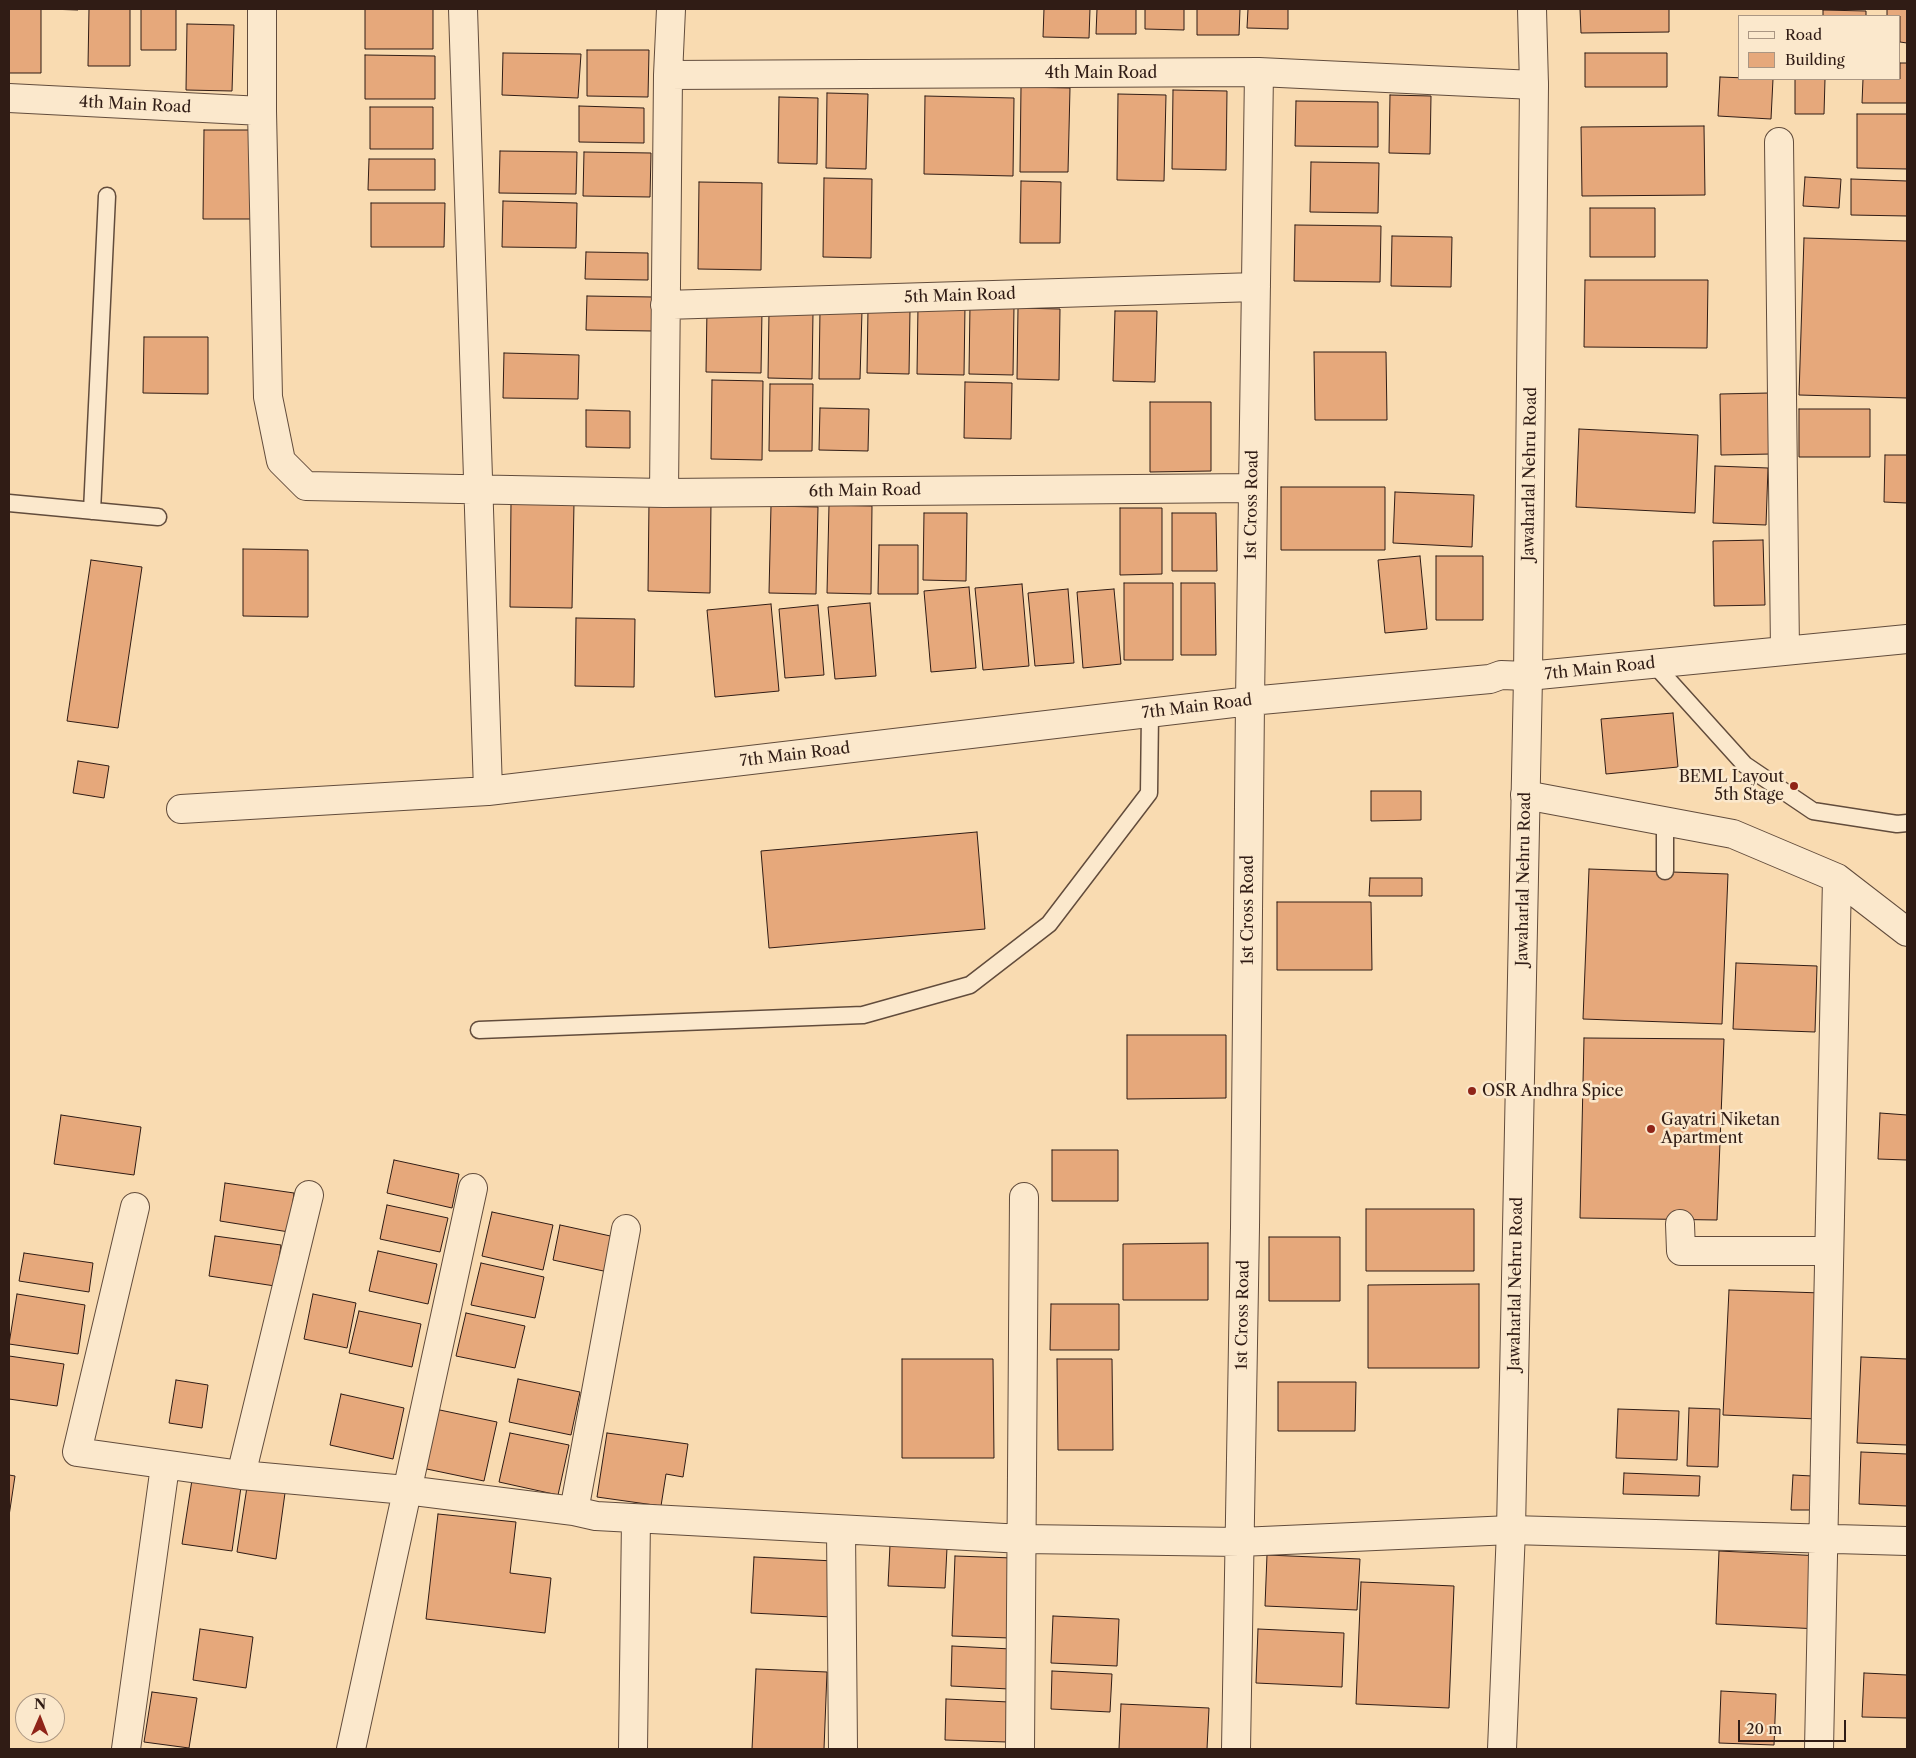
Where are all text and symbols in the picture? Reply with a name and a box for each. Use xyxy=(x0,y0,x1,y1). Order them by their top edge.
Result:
legend xyxy=(1738,15,1901,80)
text: Road xyxy=(1785,25,1822,44)
text: Building xyxy=(1785,50,1845,69)
street label: 4th Main Road xyxy=(1045,63,1157,83)
street label: 4th Main Road xyxy=(78,92,192,118)
street label: 5th Main Road xyxy=(904,284,1016,308)
street label: Jawaharlal Nehru Road xyxy=(1519,387,1541,561)
street label: 1st Cross Road xyxy=(1241,450,1263,560)
street label: 6th Main Road xyxy=(809,480,921,502)
street label: 7th Main Road xyxy=(1544,654,1656,684)
street label: 7th Main Road xyxy=(1141,691,1253,723)
street label: 7th Main Road xyxy=(739,739,851,771)
place label: BEML Layout 5th Stage xyxy=(1679,767,1784,805)
marker: BEML Layout 5th Stage xyxy=(1788,780,1800,792)
street label: Jawaharlal Nehru Road xyxy=(1513,792,1535,966)
street label: 1st Cross Road xyxy=(1238,855,1258,965)
place label: OSR Andhra Spice xyxy=(1482,1081,1623,1101)
marker: OSR Andhra Spice xyxy=(1466,1085,1478,1097)
place label: Gayatri Niketan Apartment xyxy=(1661,1110,1780,1148)
marker: Gayatri Niketan Apartment xyxy=(1645,1123,1657,1135)
street label: Jawaharlal Nehru Road xyxy=(1505,1197,1527,1371)
street label: 1st Cross Road xyxy=(1232,1260,1254,1370)
north arrow xyxy=(15,1693,65,1743)
text: N xyxy=(34,1695,46,1713)
scale bar xyxy=(1741,1710,1848,1742)
text: 20 m xyxy=(1746,1719,1782,1738)

